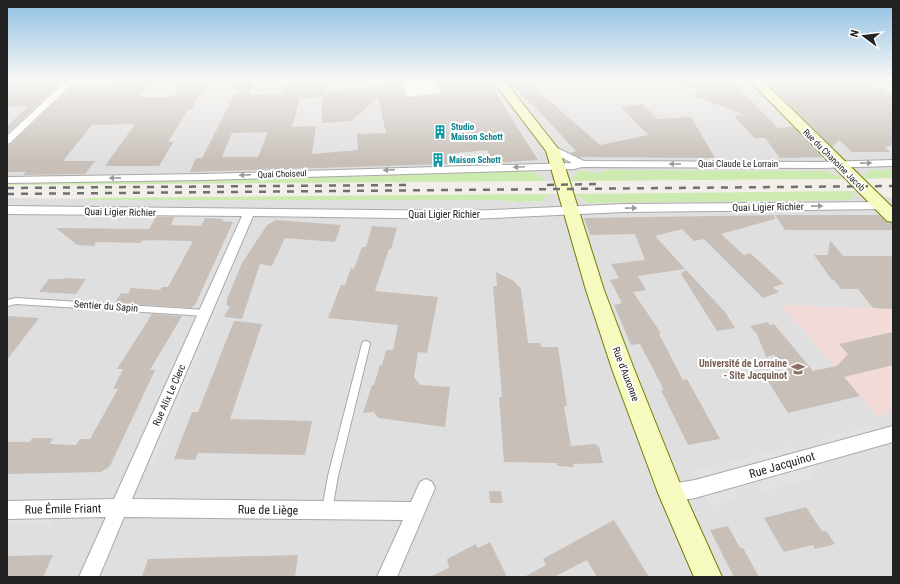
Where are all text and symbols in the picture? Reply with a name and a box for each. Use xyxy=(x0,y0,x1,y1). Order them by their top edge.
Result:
north arrow xyxy=(844,16,884,56)
text: N xyxy=(848,28,862,38)
place label: Studio Maison Schott xyxy=(451,122,503,142)
building icon: Studio Maison Schott xyxy=(432,124,448,140)
street label: Rue du Chanoine Jacob xyxy=(801,127,867,193)
building icon: Maison Schott xyxy=(430,152,446,168)
place label: Maison Schott xyxy=(449,155,501,165)
street label: Quai Claude Le Lorrain xyxy=(698,159,778,169)
one-way arrow xyxy=(860,160,873,166)
one-way arrow xyxy=(668,161,681,167)
one-way arrow xyxy=(512,164,525,170)
one-way arrow xyxy=(383,167,395,174)
street label: Quai Choiseul xyxy=(257,168,307,180)
one-way arrow xyxy=(238,172,251,178)
one-way arrow xyxy=(109,174,121,181)
street label: Quai Ligier Richier xyxy=(732,201,804,213)
one-way arrow xyxy=(811,203,823,210)
one-way arrow xyxy=(625,205,638,211)
street label: Quai Ligier Richier xyxy=(84,206,156,218)
street label: Quai Ligier Richier xyxy=(408,209,480,220)
street label: Sentier du Sapin xyxy=(74,298,139,314)
street label: Rue d'Auxonne xyxy=(611,345,642,403)
place label: Université de Lorraine - Site Jacquinot xyxy=(699,358,787,381)
school or university icon: Université de Lorraine - Site Jacquinot xyxy=(790,361,806,377)
street label: Rue Alix Le Clerc xyxy=(151,362,188,427)
street label: Rue Jacquinot xyxy=(748,449,817,481)
street label: Rue Émile Friant xyxy=(25,500,102,517)
street label: Rue de Liège xyxy=(238,502,299,518)

